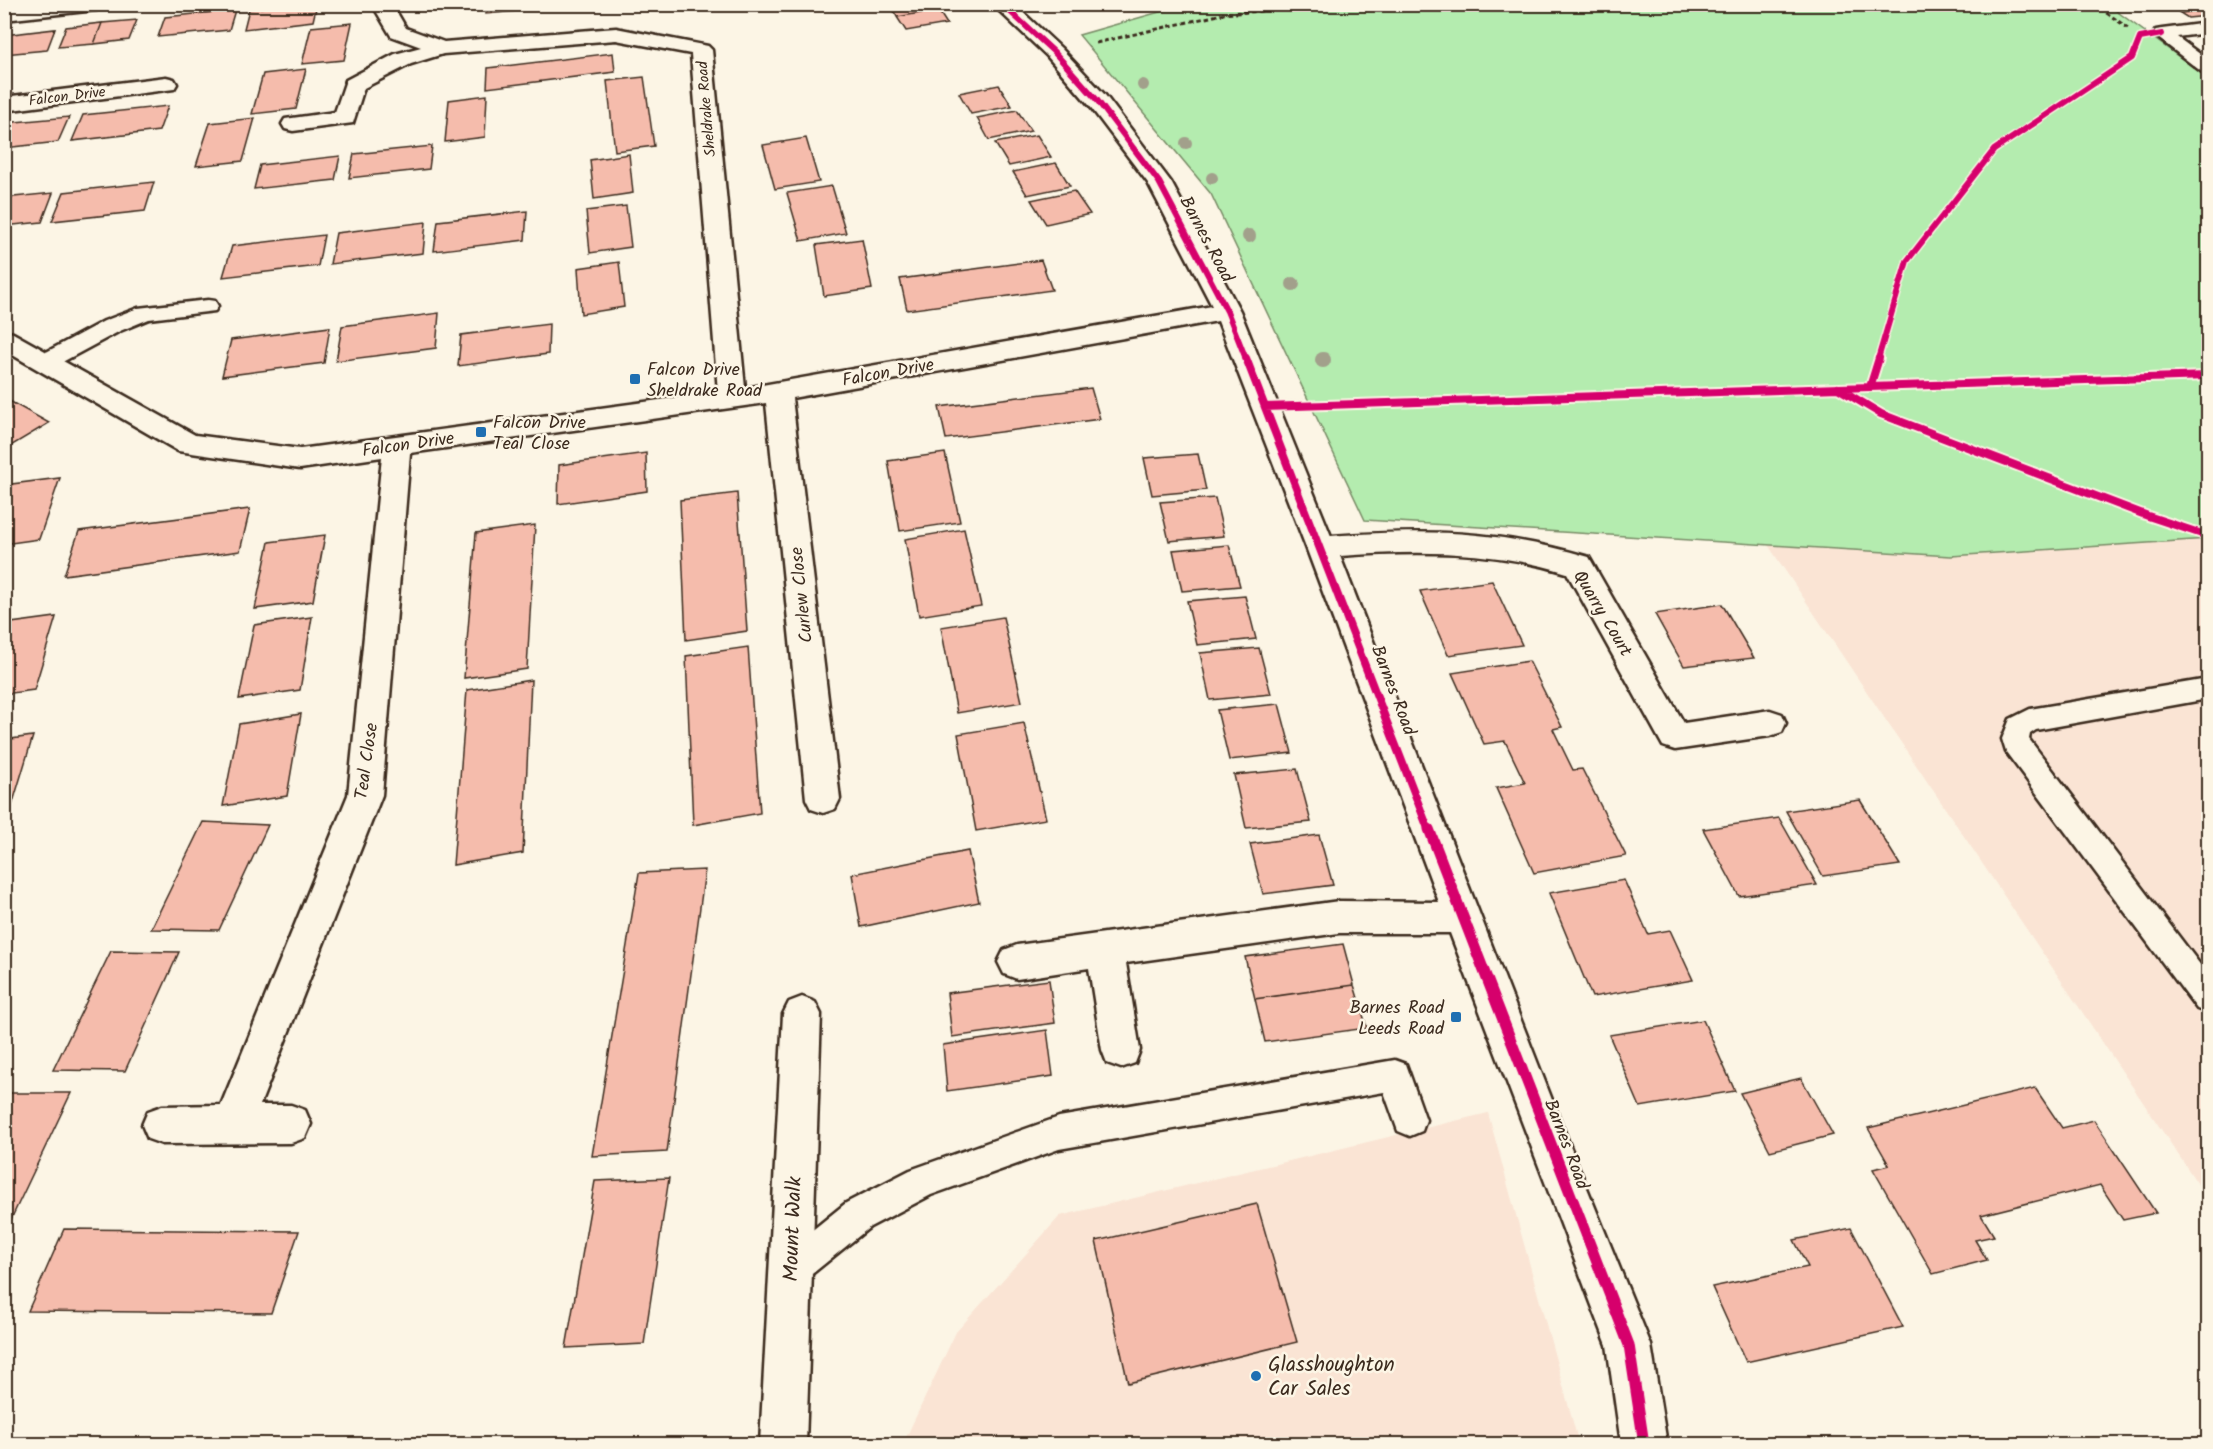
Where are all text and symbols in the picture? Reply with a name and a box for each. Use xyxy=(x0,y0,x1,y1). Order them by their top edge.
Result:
street label: Sheldrake Road xyxy=(691,60,723,158)
street label: Falcon Drive xyxy=(27,80,107,114)
street label: Barnes Road xyxy=(1171,191,1241,289)
street label: Falcon Drive xyxy=(840,351,936,396)
place label: Falcon Drive Sheldrake Road xyxy=(647,356,763,406)
marker: Falcon Drive Sheldrake Road xyxy=(628,372,642,386)
place label: Falcon Drive Teal Close xyxy=(493,409,586,459)
street label: Falcon Drive xyxy=(360,425,456,466)
marker: Falcon Drive Teal Close xyxy=(474,425,488,439)
street label: Curlew Close xyxy=(783,545,822,644)
street label: Quarry Court xyxy=(1564,565,1640,664)
street label: Barnes Road xyxy=(1362,641,1423,741)
street label: Teal Close xyxy=(348,721,387,801)
place label: Barnes Road Leeds Road xyxy=(1349,994,1445,1044)
marker: Barnes Road Leeds Road xyxy=(1449,1010,1463,1024)
street label: Barnes Road xyxy=(1535,1095,1596,1195)
street label: Mount Walk xyxy=(775,1176,812,1282)
place label: Glasshoughton Car Sales xyxy=(1268,1349,1395,1406)
marker: Glasshoughton Car Sales xyxy=(1249,1369,1263,1383)

